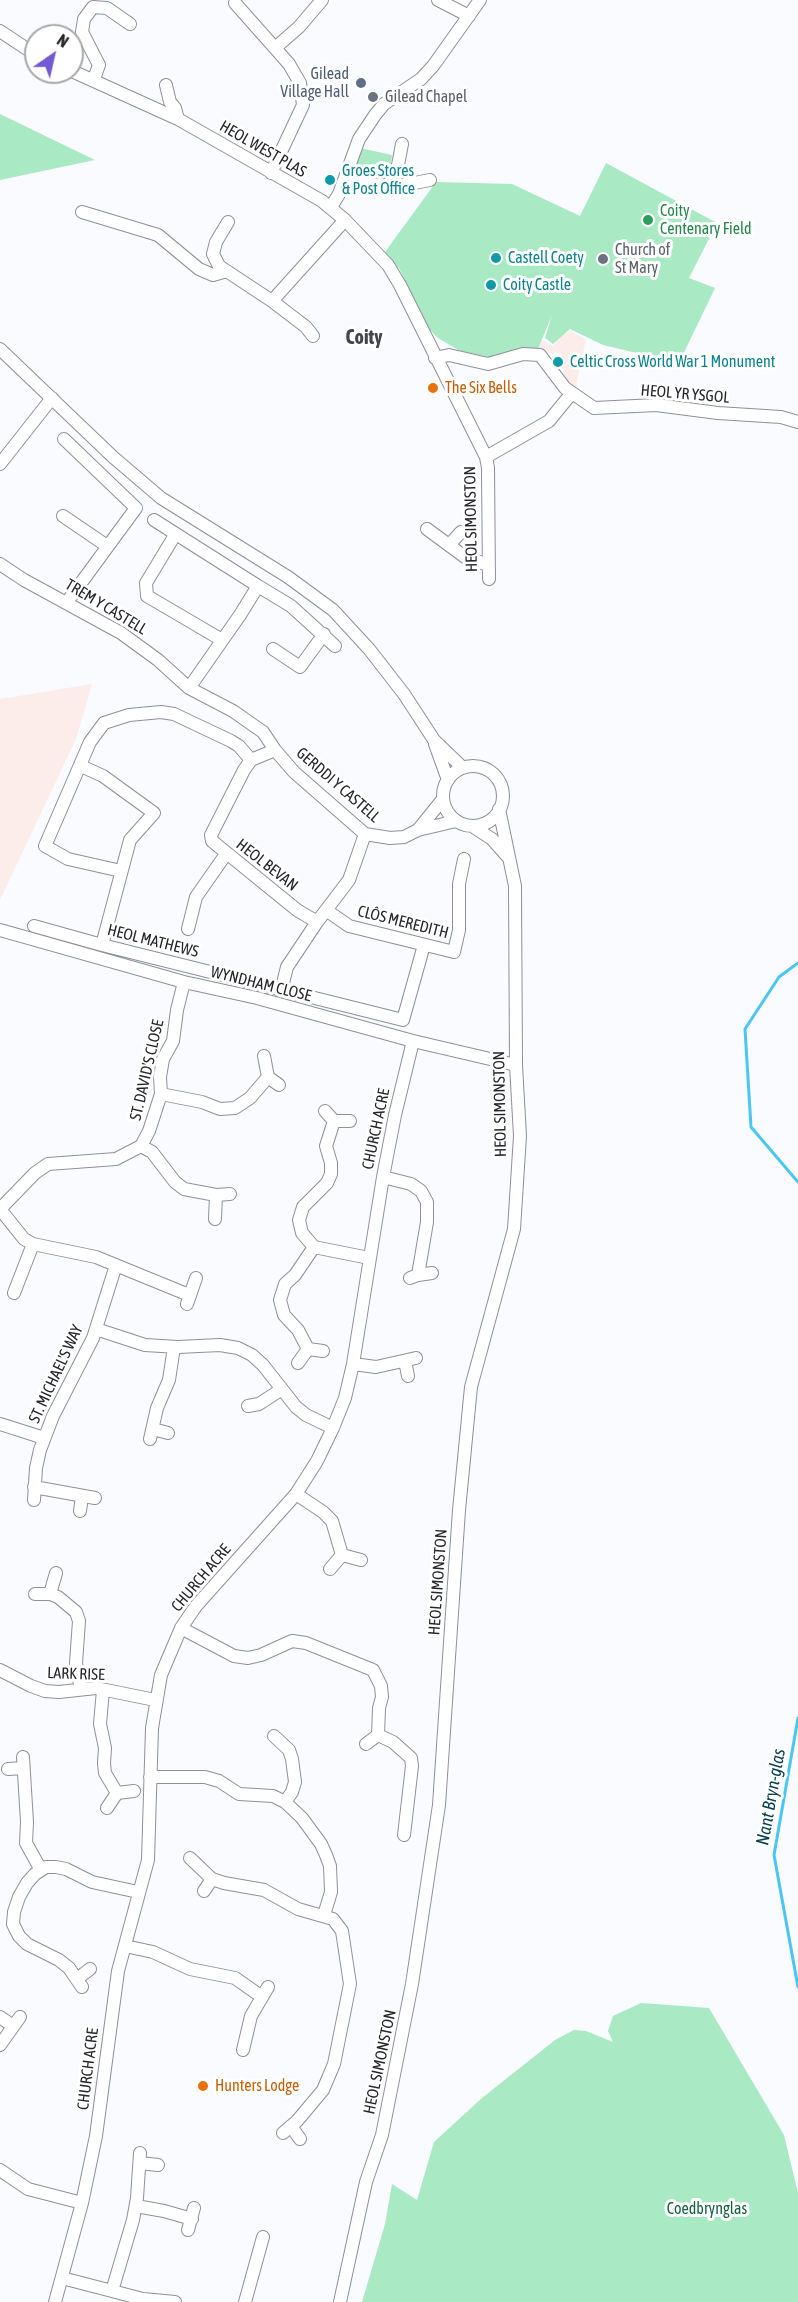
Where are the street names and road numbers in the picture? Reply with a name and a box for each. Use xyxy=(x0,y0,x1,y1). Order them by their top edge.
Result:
street label: HEOL WEST PLAS xyxy=(216,116,310,182)
street label: HEOL YR YSGOL xyxy=(640,381,730,407)
street label: HEOL SIMONSTON xyxy=(460,466,482,572)
street label: TREM Y CASTELL xyxy=(62,575,150,639)
street label: GERDDI Y CASTELL xyxy=(292,743,384,827)
street label: HEOL BEVAN xyxy=(232,835,302,895)
street label: CLÔS MEREDITH xyxy=(356,901,450,943)
street label: HEOL MATHEWS xyxy=(105,920,201,962)
street label: WYNDHAM CLOSE xyxy=(209,962,313,1006)
street label: ST. DAVID'S CLOSE xyxy=(126,1018,168,1122)
street label: HEOL SIMONSTON xyxy=(489,1051,511,1157)
street label: CHURCH ACRE xyxy=(358,1087,394,1171)
street label: ST. MICHAEL'S WAY xyxy=(25,1322,87,1426)
street label: HEOL SIMONSTON xyxy=(425,1528,451,1636)
street label: CHURCH ACRE xyxy=(167,1540,235,1616)
street label: LARK RISE xyxy=(47,1663,105,1685)
street label: HEOL SIMONSTON xyxy=(360,2008,400,2116)
street label: CHURCH ACRE xyxy=(73,2027,103,2111)

